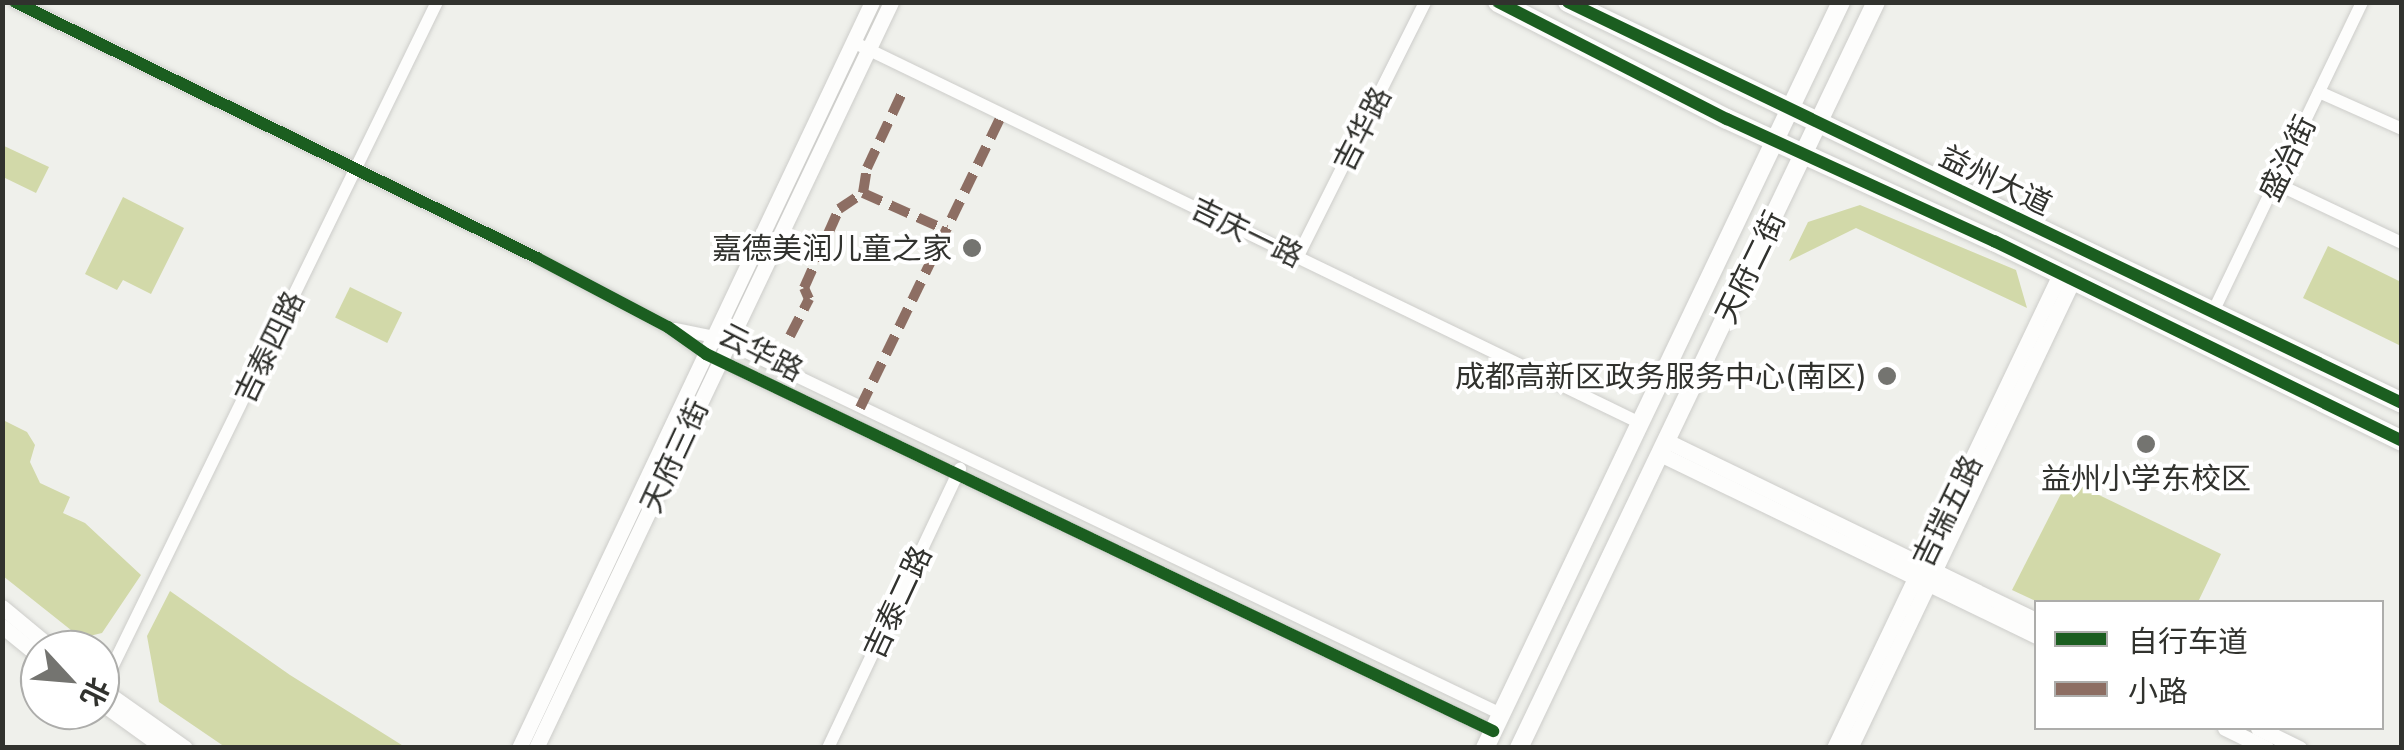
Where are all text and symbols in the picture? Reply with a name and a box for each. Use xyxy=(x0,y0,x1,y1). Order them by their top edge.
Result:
street label: 吉华路 xyxy=(1326,81,1398,177)
street label: 盛治街 xyxy=(2251,110,2323,206)
street label: 益州大道 xyxy=(1934,138,2058,222)
street label: 吉庆一路 xyxy=(1185,190,1309,274)
street label: 天府二街 xyxy=(1708,205,1792,329)
place label: 嘉德美润儿童之家 xyxy=(712,230,952,266)
marker: 嘉德美润儿童之家 xyxy=(961,237,983,259)
street label: 吉泰四路 xyxy=(227,285,311,409)
street label: 云华路 xyxy=(713,316,809,388)
place label: 成都高新区政务服务中心(南区) xyxy=(1455,358,1867,394)
marker: 成都高新区政务服务中心(南区) xyxy=(1876,365,1898,387)
street label: 天府三街 xyxy=(632,394,716,518)
marker: 益州小学东校区 xyxy=(2135,433,2157,455)
street label: 吉瑞五路 xyxy=(1905,449,1989,573)
place label: 益州小学东校区 xyxy=(2041,460,2251,496)
street label: 吉泰二路 xyxy=(855,540,939,664)
legend xyxy=(2034,600,2384,730)
text: 自行车道 xyxy=(2128,623,2248,659)
north arrow xyxy=(20,630,120,730)
text: 北 xyxy=(74,672,117,712)
text: 小路 xyxy=(2128,673,2188,709)

